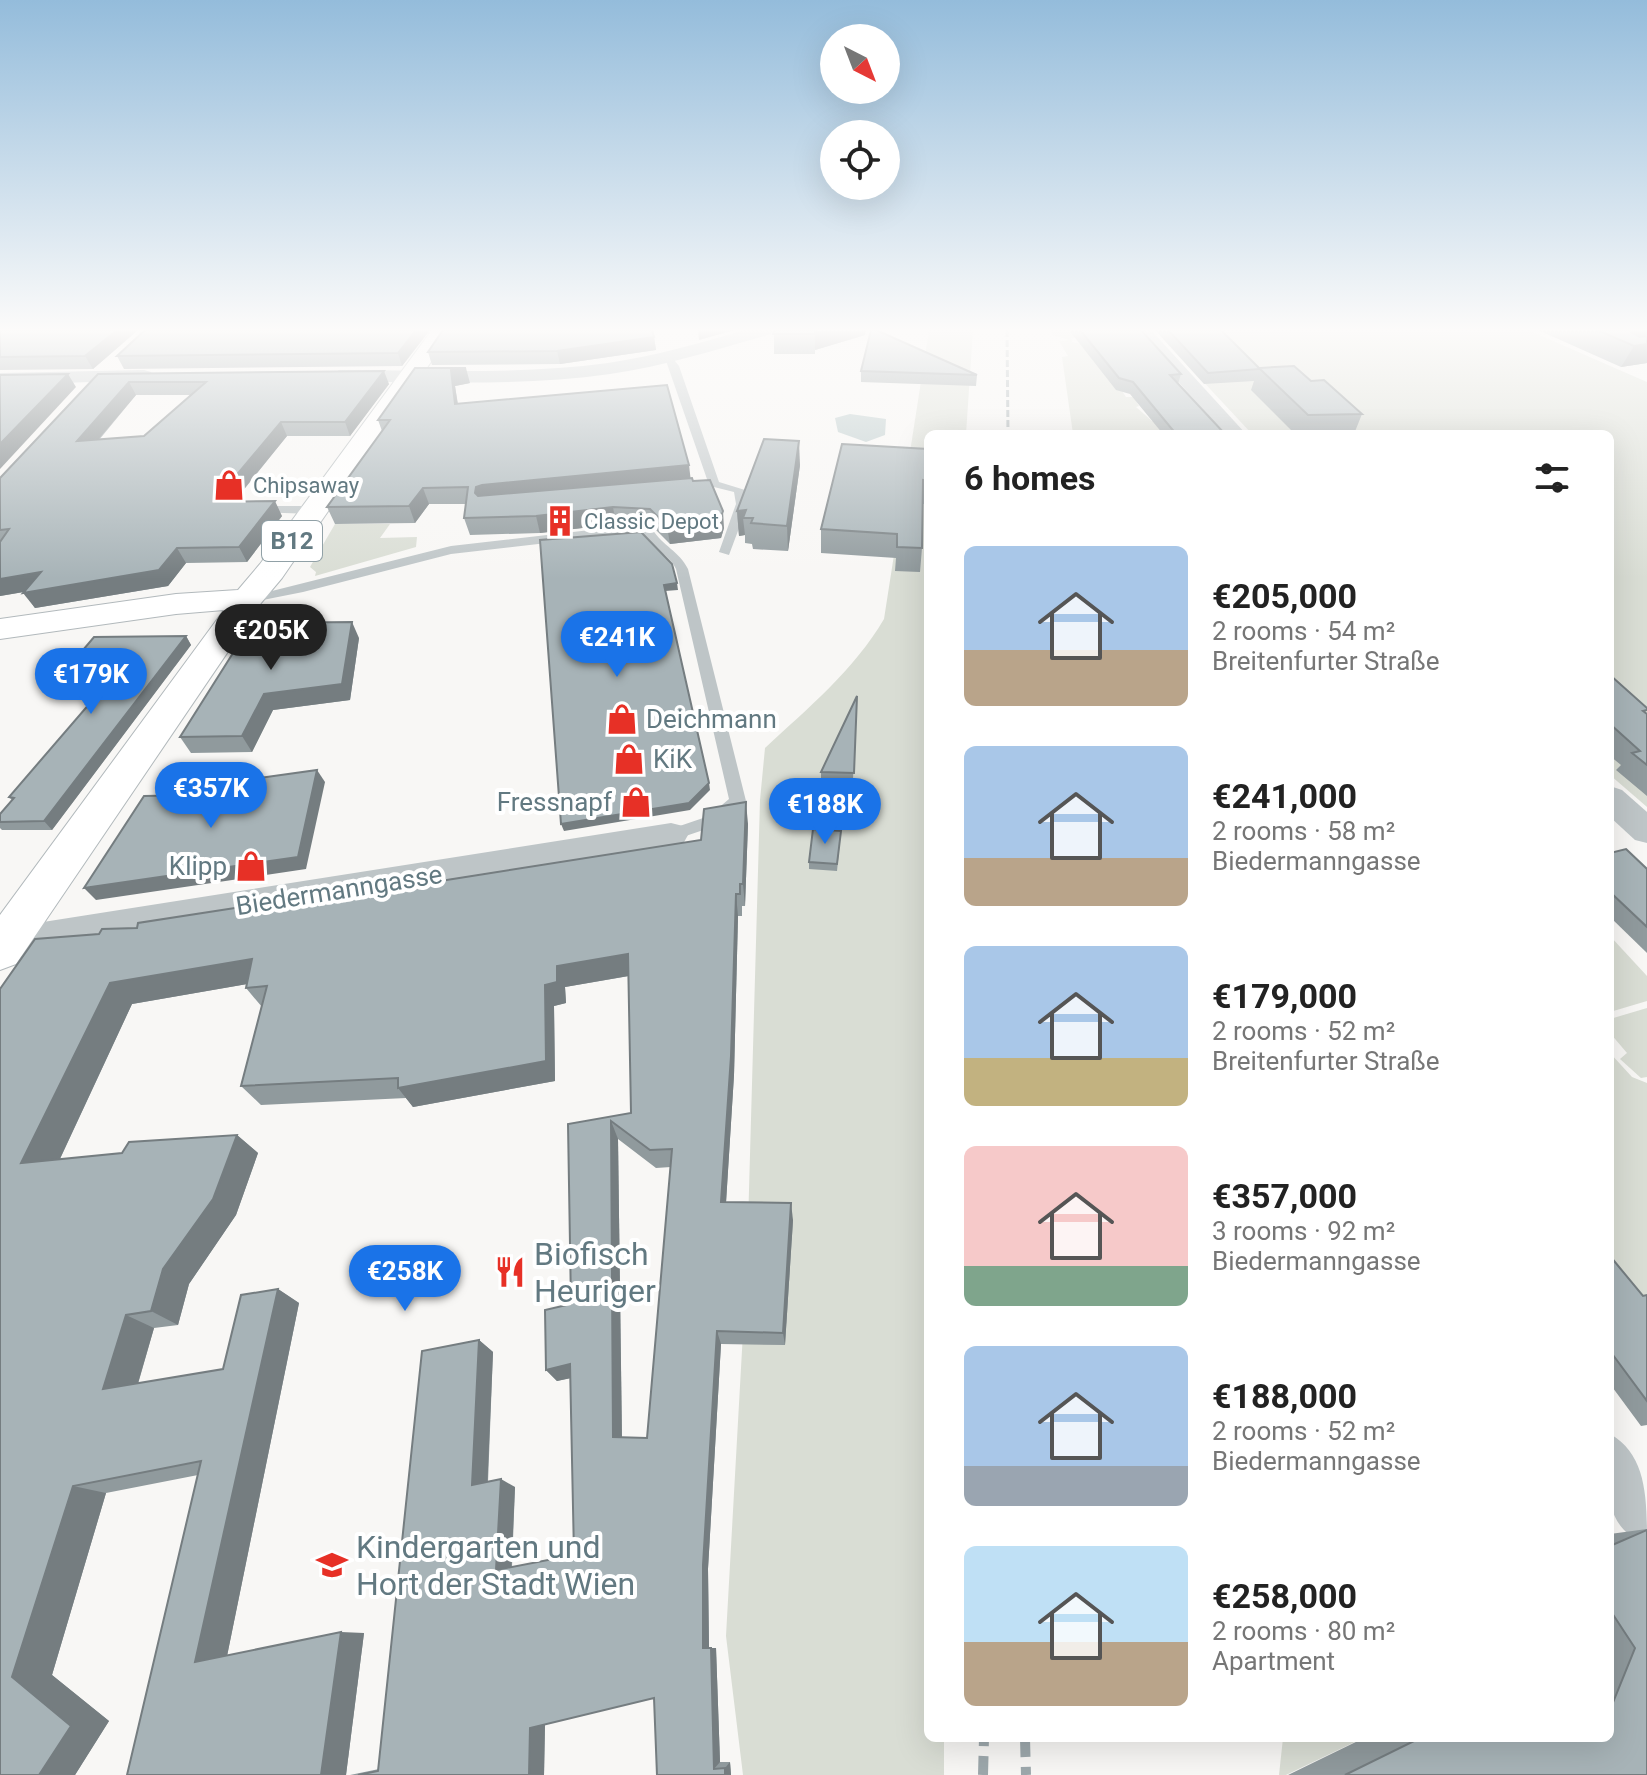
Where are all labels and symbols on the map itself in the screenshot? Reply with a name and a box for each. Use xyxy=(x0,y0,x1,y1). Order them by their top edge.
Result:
north arrow xyxy=(820,24,900,104)
shop icon: Chipsaway xyxy=(212,468,246,502)
place label: Chipsaway xyxy=(253,473,360,498)
building icon: Classic Depot xyxy=(543,504,577,538)
place label: Classic Depot xyxy=(584,509,719,534)
road number: B12 xyxy=(262,521,322,561)
pin: €205K xyxy=(215,604,327,672)
pin: €241K xyxy=(561,611,673,679)
pin: €179K xyxy=(35,648,147,716)
shop icon: Deichmann xyxy=(605,702,639,736)
place label: Deichmann xyxy=(646,704,777,734)
shop icon: KiK xyxy=(612,742,646,776)
place label: KiK xyxy=(653,744,693,774)
pin: €357K xyxy=(155,762,267,830)
pin: €188K xyxy=(769,778,881,846)
shop icon: Fressnapf xyxy=(619,785,653,819)
place label: Fressnapf xyxy=(497,787,613,817)
shop icon: Klipp xyxy=(234,849,268,883)
place label: Klipp xyxy=(169,851,227,881)
street label: Biedermanngasse xyxy=(234,859,444,921)
place label: Biofisch Heuriger xyxy=(534,1235,656,1310)
pin: €258K xyxy=(349,1245,461,1313)
restaurant icon: Biofisch Heuriger xyxy=(493,1255,527,1289)
place label: Kindergarten und Hort der Stadt Wien xyxy=(356,1528,635,1603)
school or university icon: Kindergarten und Hort der Stadt Wien xyxy=(315,1548,349,1582)

